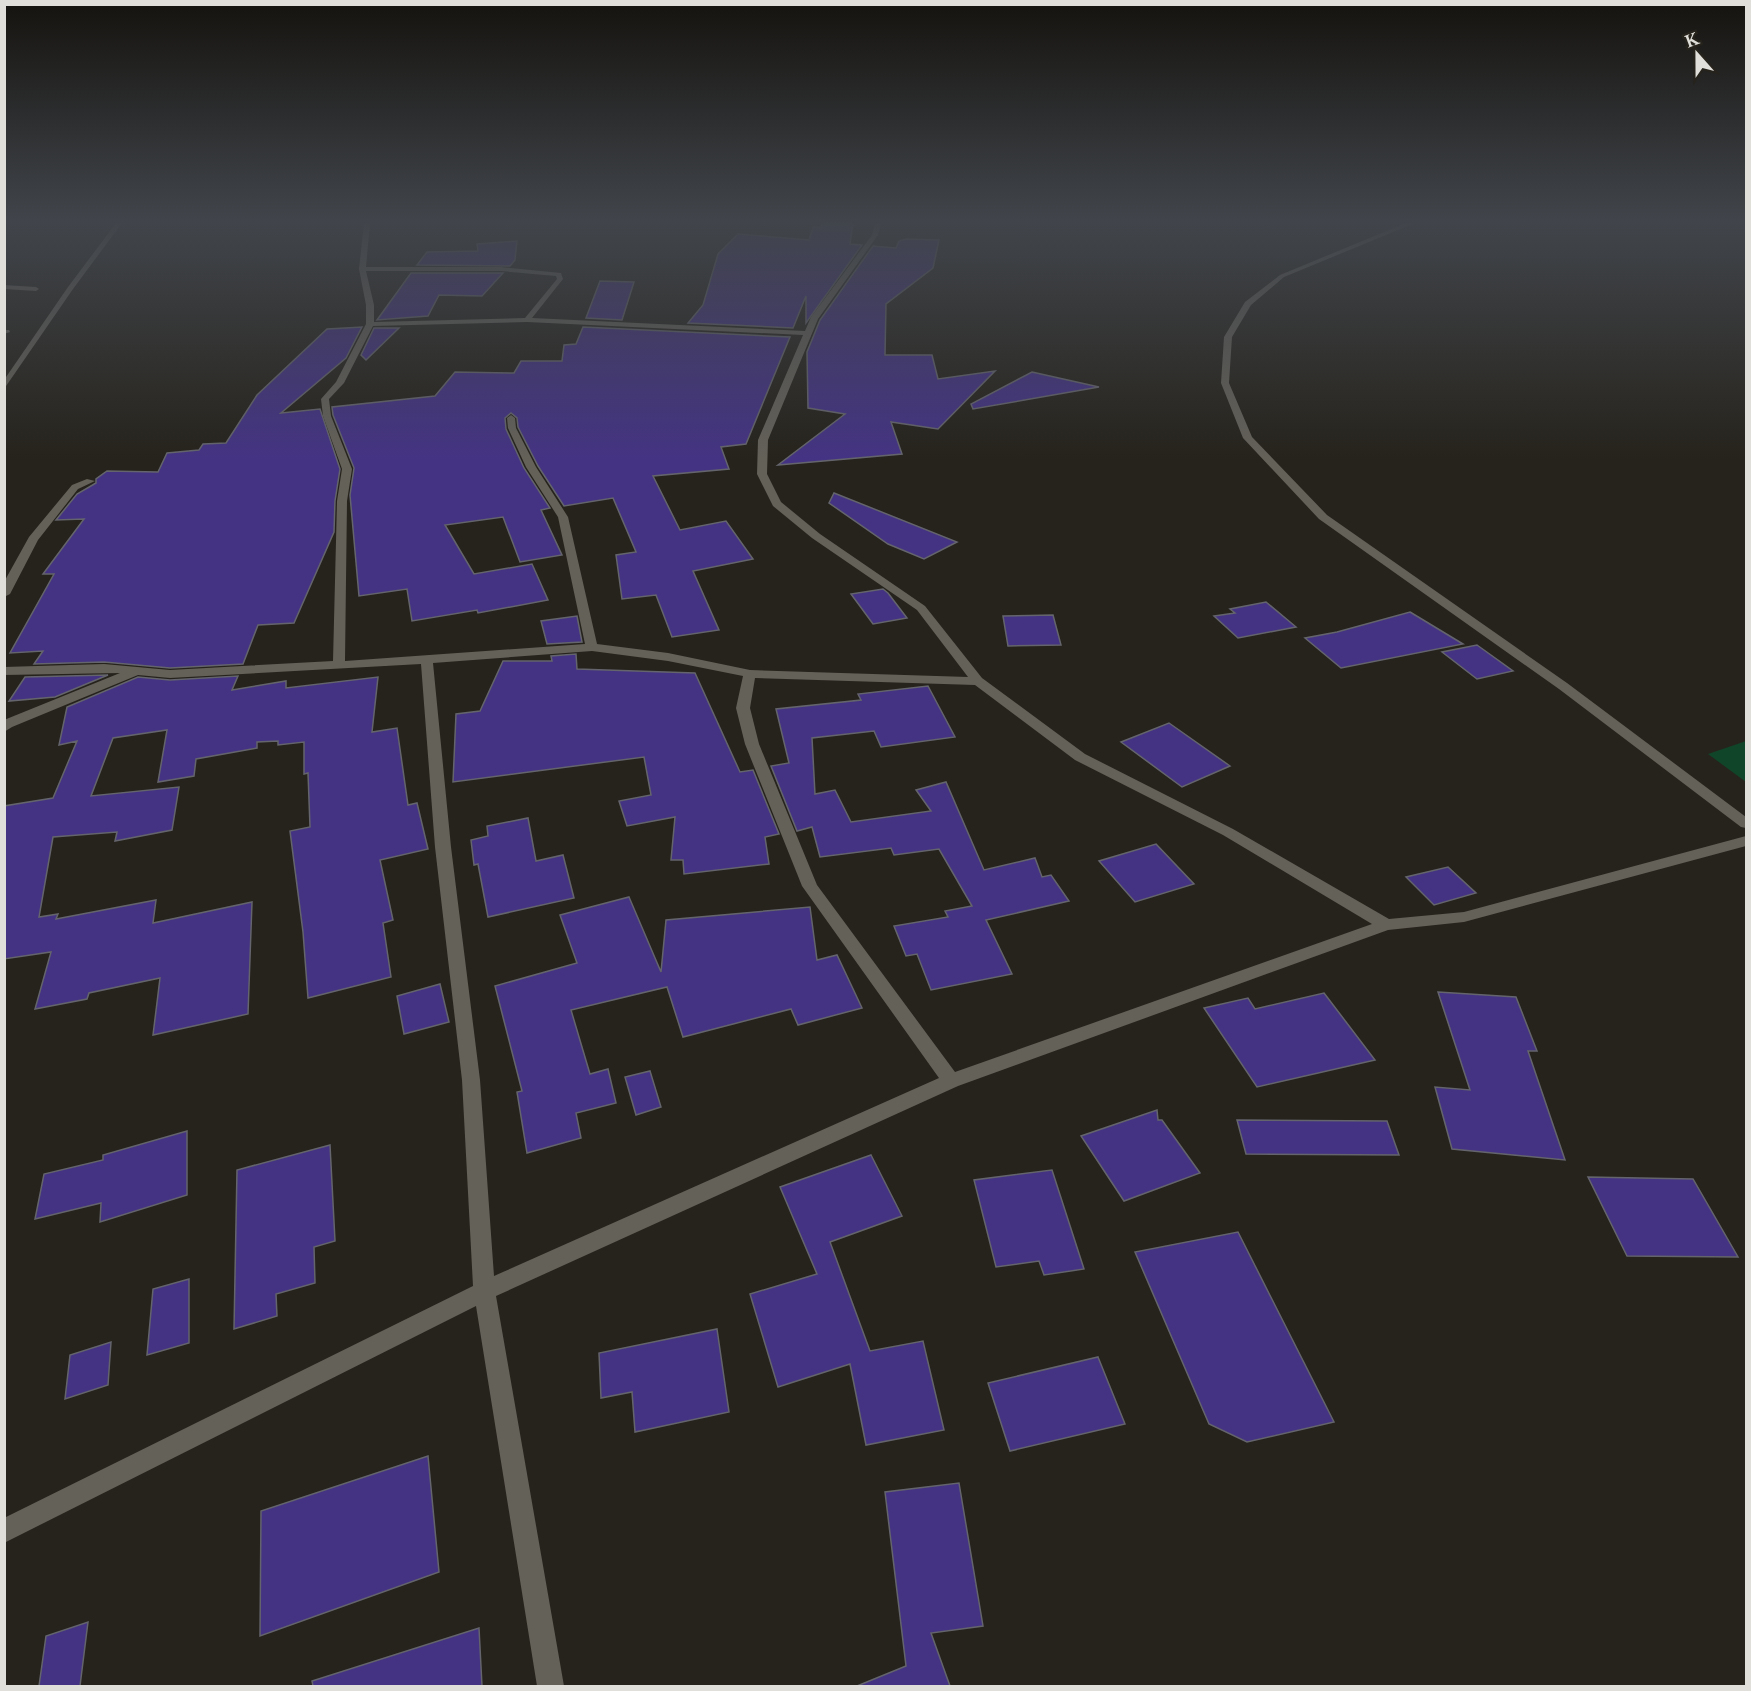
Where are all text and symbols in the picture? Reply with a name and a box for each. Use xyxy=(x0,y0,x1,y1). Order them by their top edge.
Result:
north arrow xyxy=(1667,24,1727,84)
text: K xyxy=(1682,28,1702,52)

